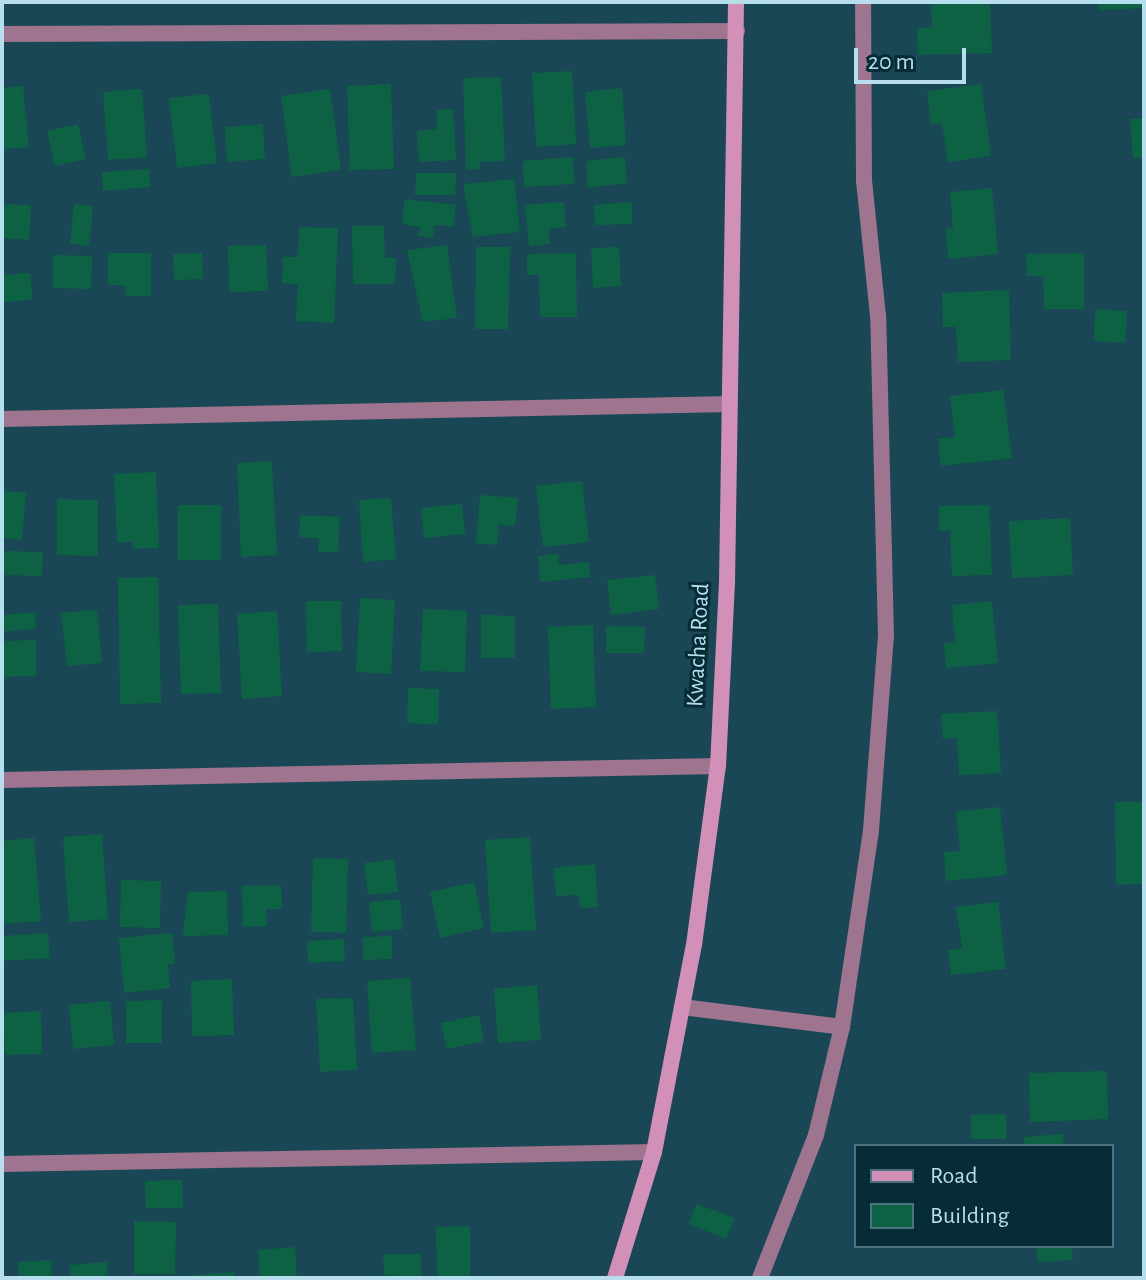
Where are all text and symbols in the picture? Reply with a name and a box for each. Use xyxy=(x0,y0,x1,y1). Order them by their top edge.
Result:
scale bar xyxy=(858,32,970,82)
text: 20 m xyxy=(868,50,915,74)
street label: Kwacha Road xyxy=(681,582,717,708)
legend xyxy=(854,1144,1114,1248)
text: Road xyxy=(930,1164,978,1188)
text: Building xyxy=(930,1204,1009,1228)

